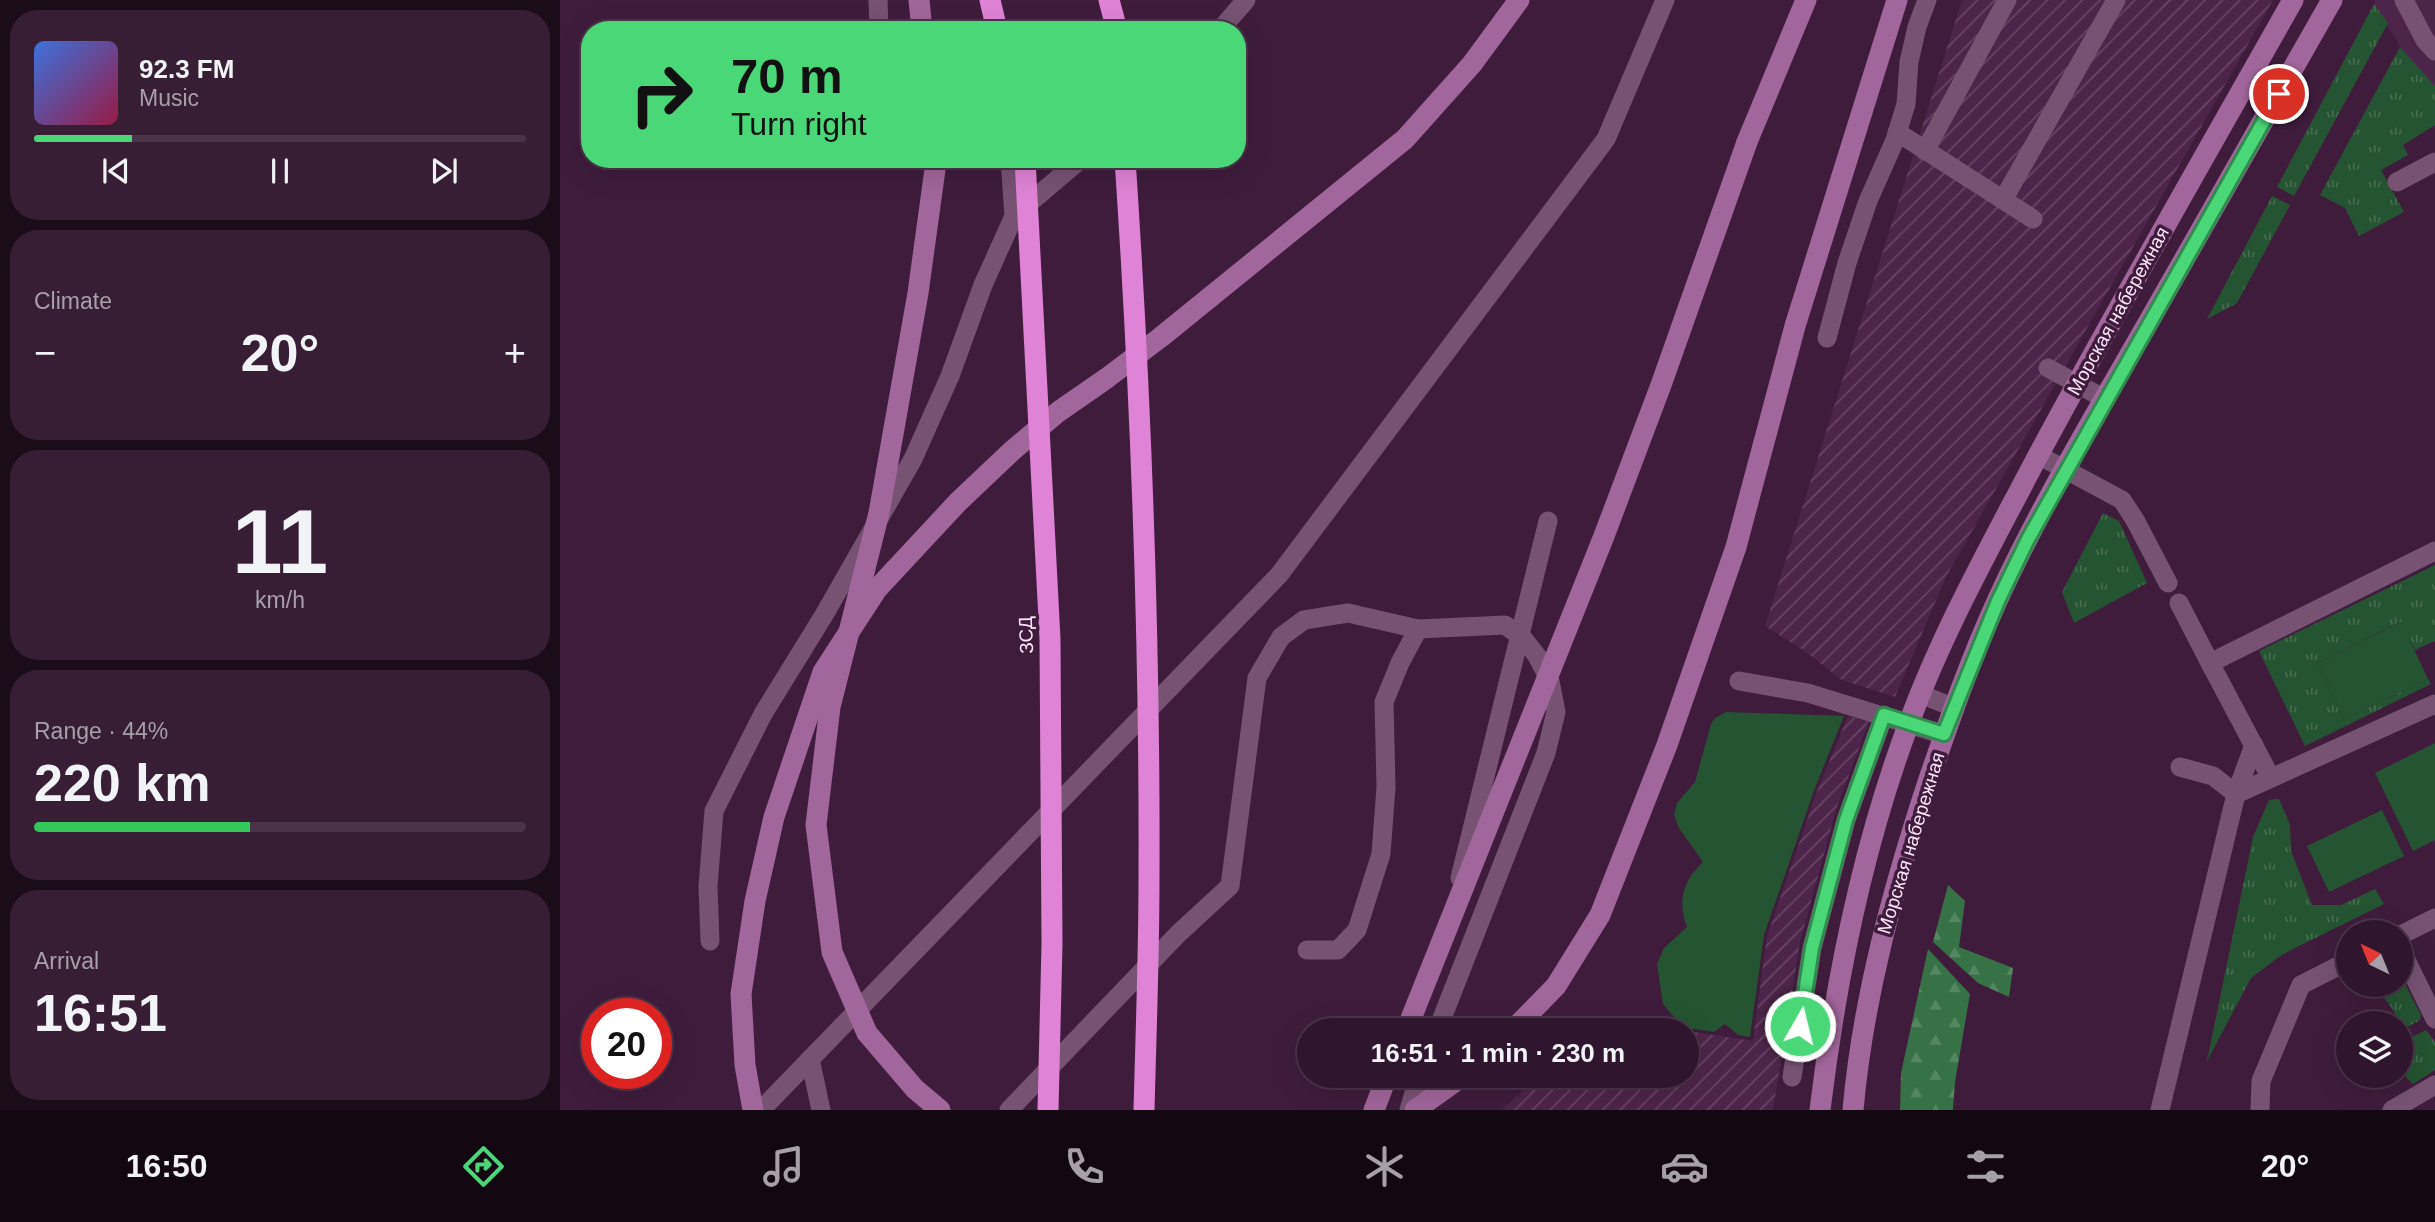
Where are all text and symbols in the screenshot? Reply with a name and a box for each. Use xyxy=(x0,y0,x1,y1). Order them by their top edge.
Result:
icon: right xyxy=(616,49,707,140)
text: 70 m xyxy=(731,49,843,103)
text: 92.3 FM xyxy=(139,54,234,84)
pin xyxy=(2249,64,2309,124)
icon: arrive xyxy=(2260,75,2298,113)
text: Music xyxy=(139,85,199,111)
text: Turn right xyxy=(731,106,867,142)
icon: previous xyxy=(97,152,135,190)
icon: pause xyxy=(261,152,299,190)
icon: next xyxy=(425,152,463,190)
street label: Морская набережная xyxy=(2063,223,2173,399)
text: Climate xyxy=(34,288,112,314)
text: 20° xyxy=(241,324,319,382)
text: − xyxy=(34,332,56,374)
text: + xyxy=(504,332,526,374)
text: 11 xyxy=(232,491,328,592)
text: km/h xyxy=(255,587,305,613)
street label: ЗСД xyxy=(1015,616,1037,654)
text: Range · 44% xyxy=(34,718,168,744)
street label: Морская набережная xyxy=(1873,750,1949,936)
text: 220 km xyxy=(34,754,210,812)
north arrow xyxy=(2336,920,2413,998)
map controls xyxy=(2336,920,2413,1088)
text: Arrival xyxy=(34,948,99,974)
text: 16:51 xyxy=(34,984,167,1042)
position arrow xyxy=(1763,989,1837,1063)
speed limit sign: 20 xyxy=(581,998,672,1089)
button: layers xyxy=(2336,1011,2413,1088)
text: 16:51 · 1 min · 230 m xyxy=(1371,1038,1625,1068)
icon: directions xyxy=(459,1142,508,1191)
icon: music xyxy=(759,1142,808,1191)
icon: phone xyxy=(1060,1142,1109,1191)
icon: climate xyxy=(1360,1142,1409,1191)
icon: car xyxy=(1660,1142,1709,1191)
icon: filters xyxy=(1961,1142,2010,1191)
text: 16:50 xyxy=(126,1148,208,1184)
text: 20° xyxy=(2261,1148,2309,1184)

